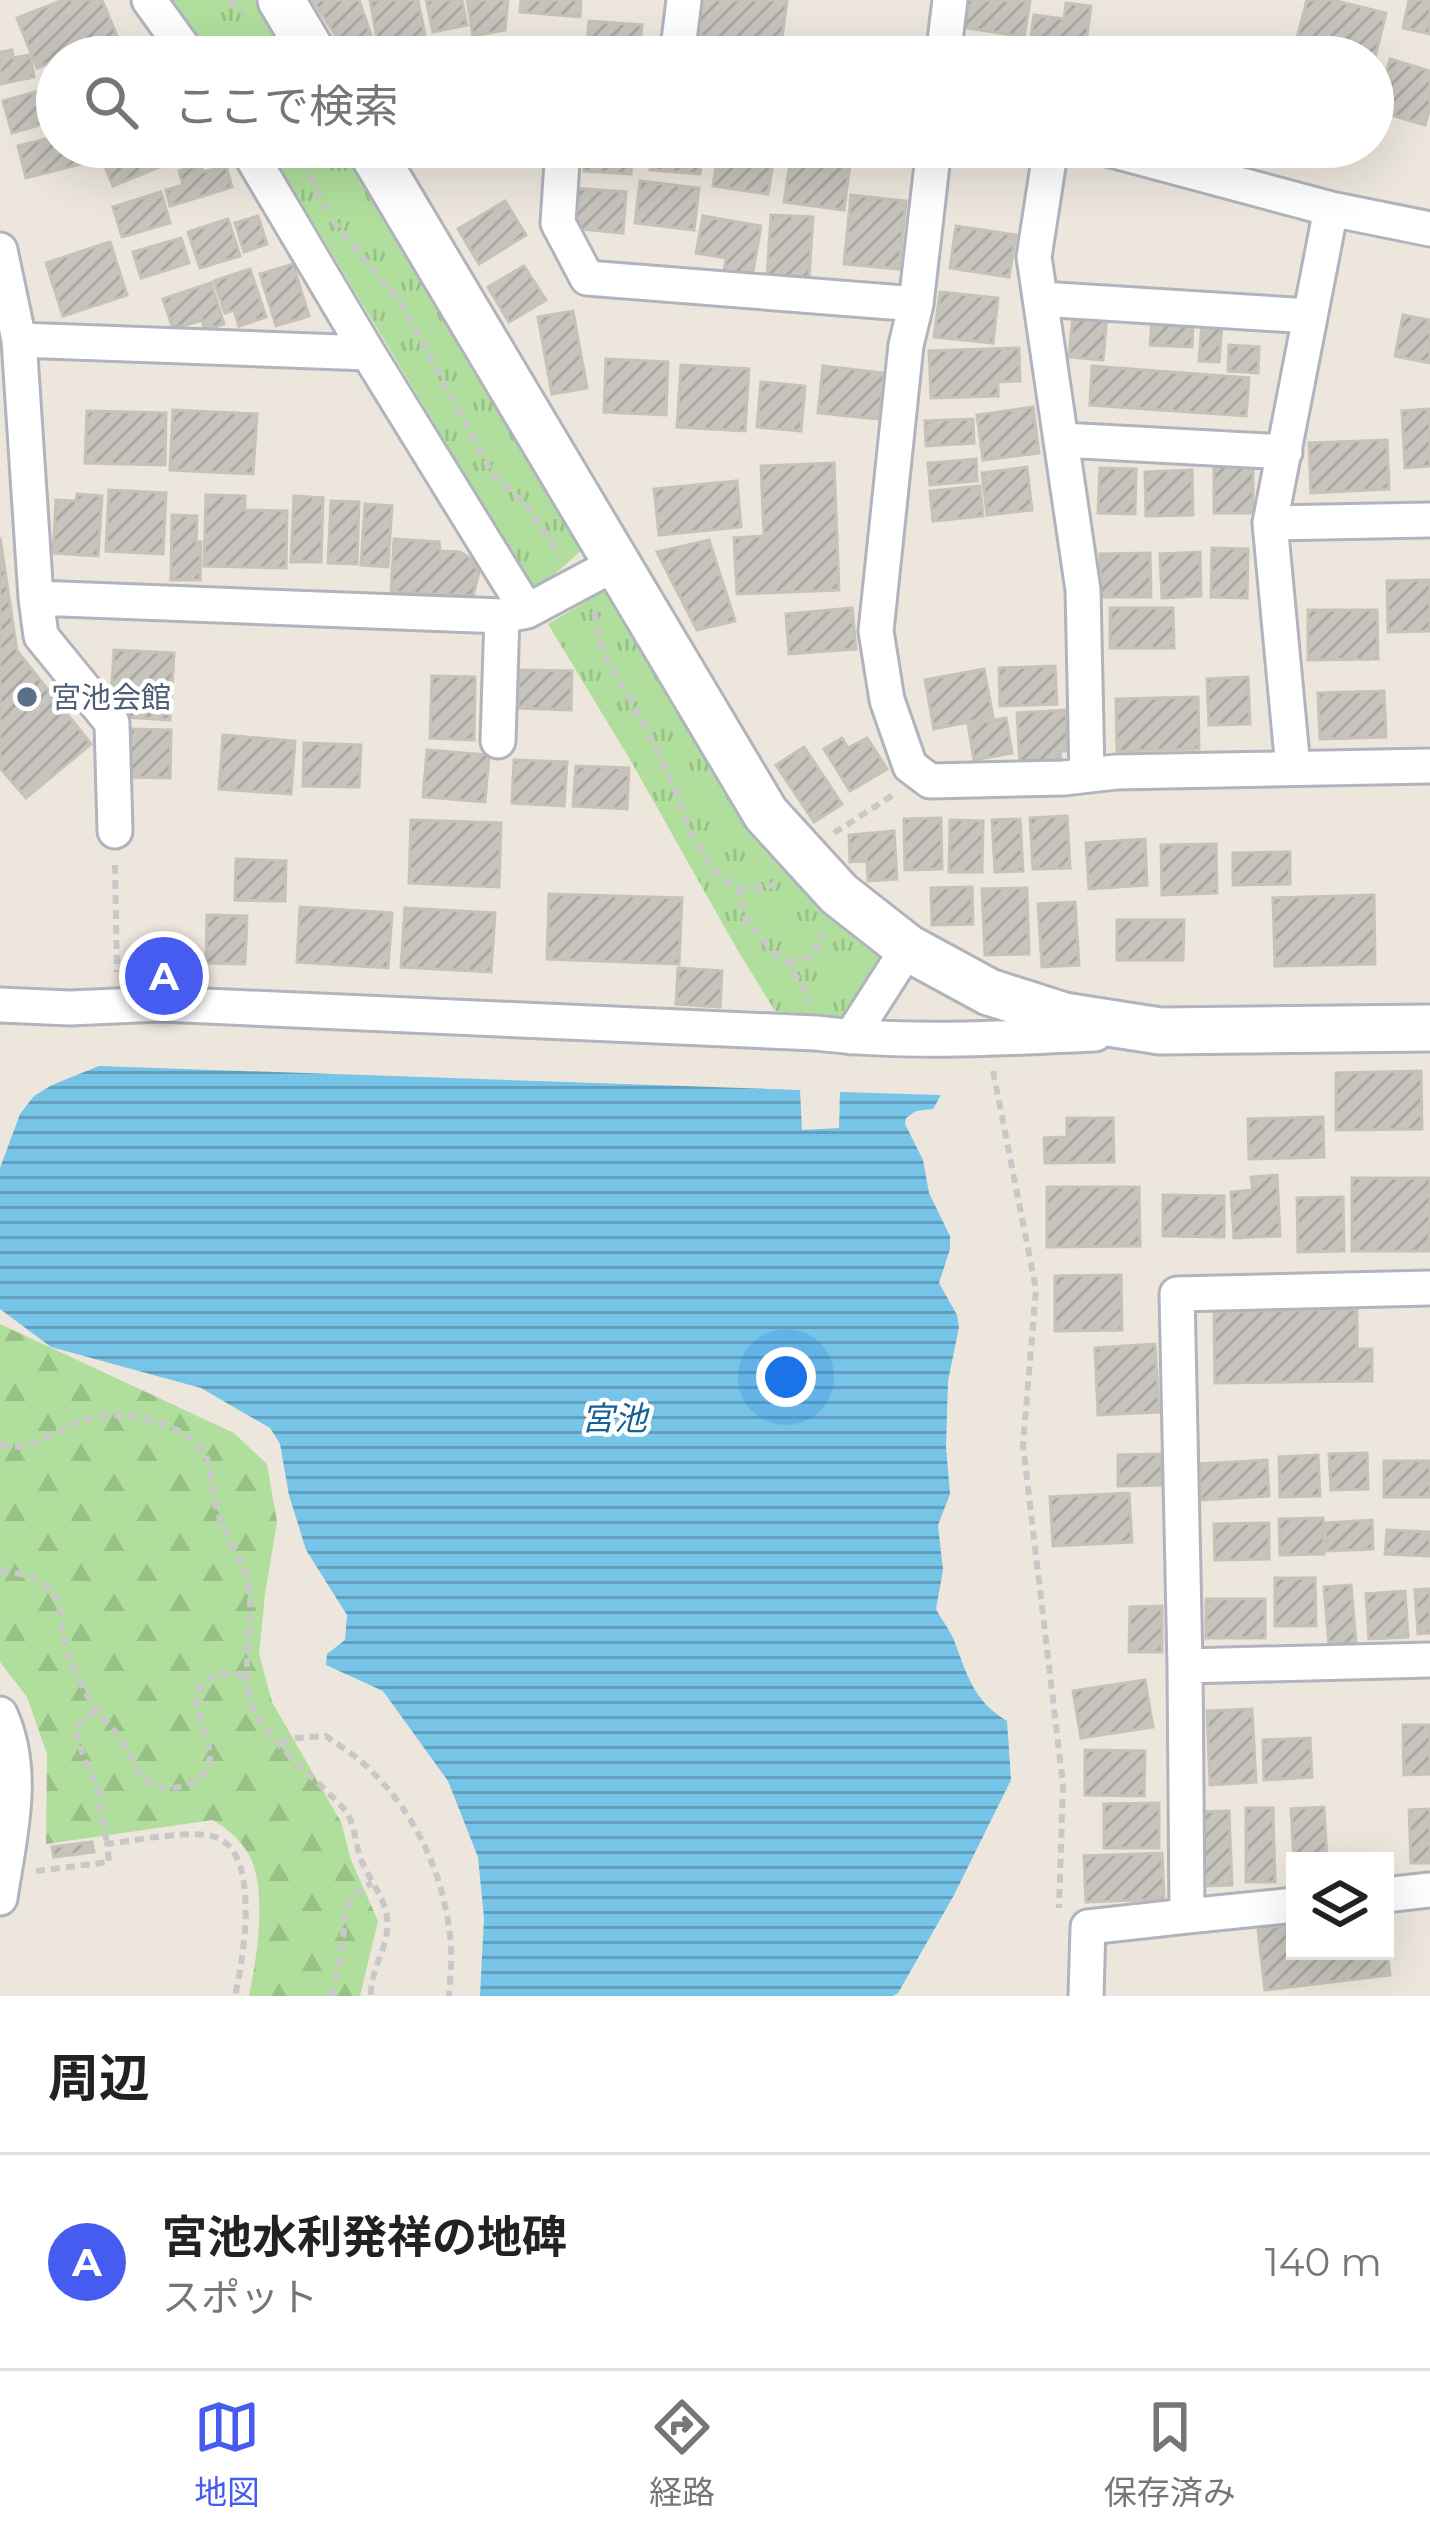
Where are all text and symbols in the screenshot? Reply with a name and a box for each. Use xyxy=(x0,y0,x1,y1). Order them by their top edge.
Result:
search box xyxy=(36,36,1394,168)
icon: search xyxy=(78,69,144,135)
text: ここで検索 xyxy=(174,78,399,133)
place label: 宮池会館 xyxy=(51,679,171,716)
marker: 宮池会館 xyxy=(14,684,40,710)
pin: A xyxy=(125,931,203,1021)
your location xyxy=(756,1347,816,1407)
water label: 宮池 xyxy=(581,1398,650,1438)
map controls xyxy=(1286,1852,1394,1960)
button: layers xyxy=(1286,1852,1394,1960)
text: 周辺 xyxy=(48,2047,150,2109)
text: 宮池水利発祥の地碑 xyxy=(162,2209,567,2264)
text: A xyxy=(72,2238,102,2286)
text: 140 m xyxy=(1265,2238,1382,2286)
text: スポット xyxy=(162,2273,318,2321)
tab: 地図 xyxy=(194,2394,260,2514)
tab: 経路 xyxy=(649,2394,715,2514)
tab: 保存済み xyxy=(1104,2394,1236,2514)

